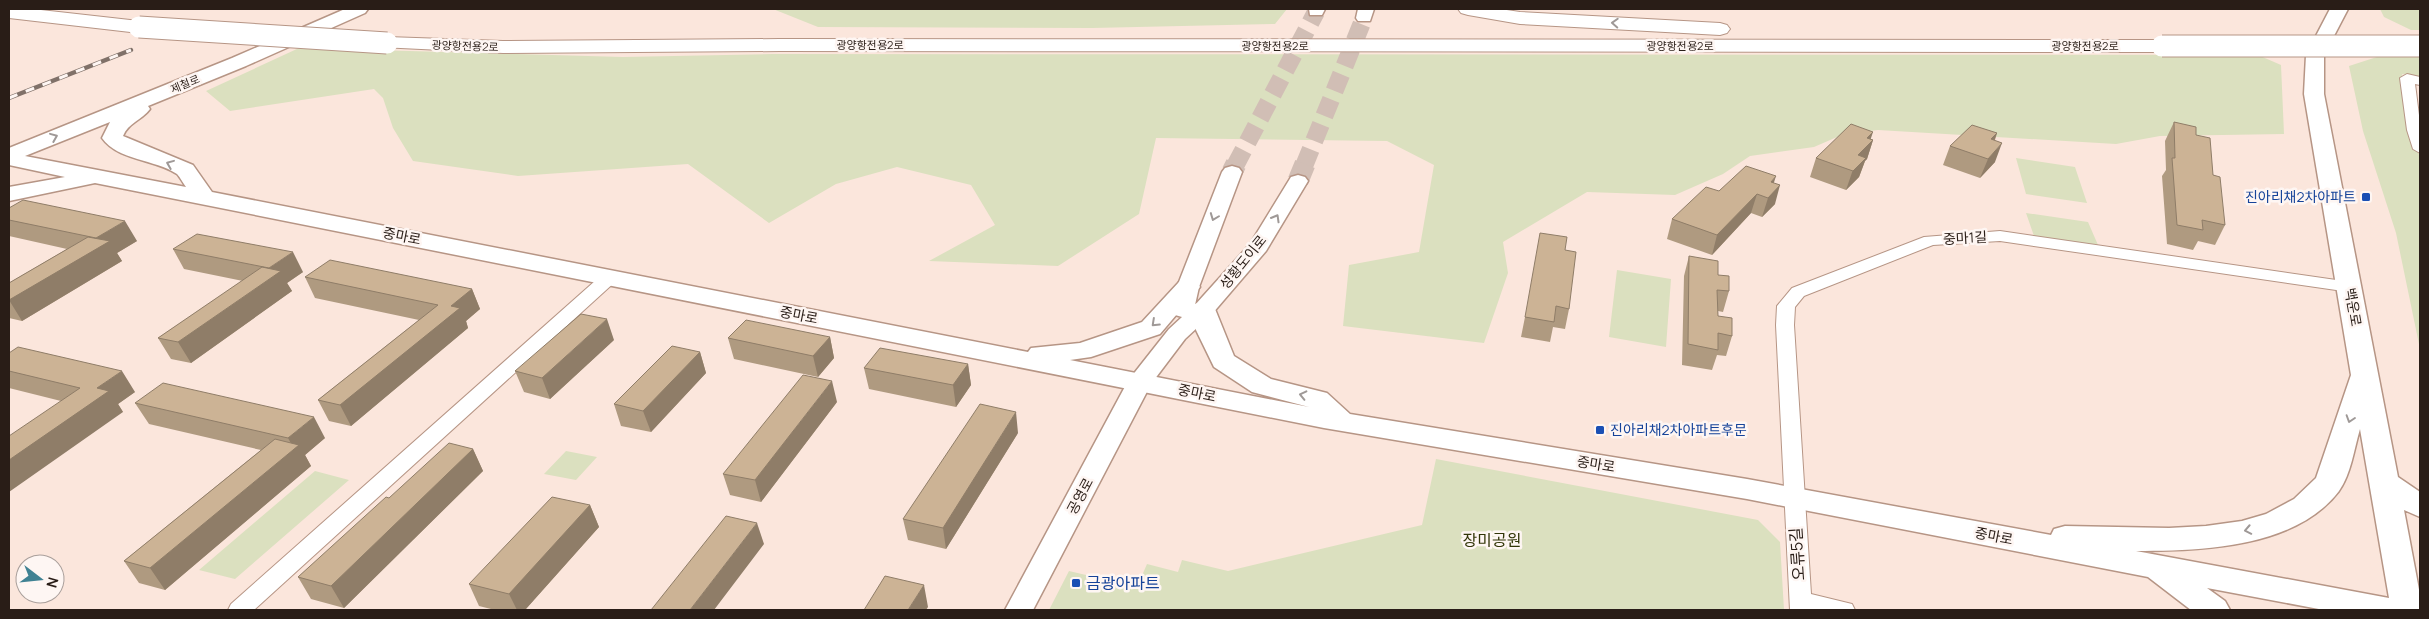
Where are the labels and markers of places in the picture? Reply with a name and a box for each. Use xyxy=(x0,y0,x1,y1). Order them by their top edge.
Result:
place label: 진아리채2차아파트 xyxy=(2245,187,2356,206)
marker: 진아리채2차아파트 xyxy=(2360,191,2372,203)
place label: 진아리채2차아파트후문 xyxy=(1610,420,1747,439)
marker: 진아리채2차아파트후문 xyxy=(1594,424,1606,436)
place label: 금광아파트 xyxy=(1086,572,1160,594)
marker: 금광아파트 xyxy=(1070,577,1082,589)

